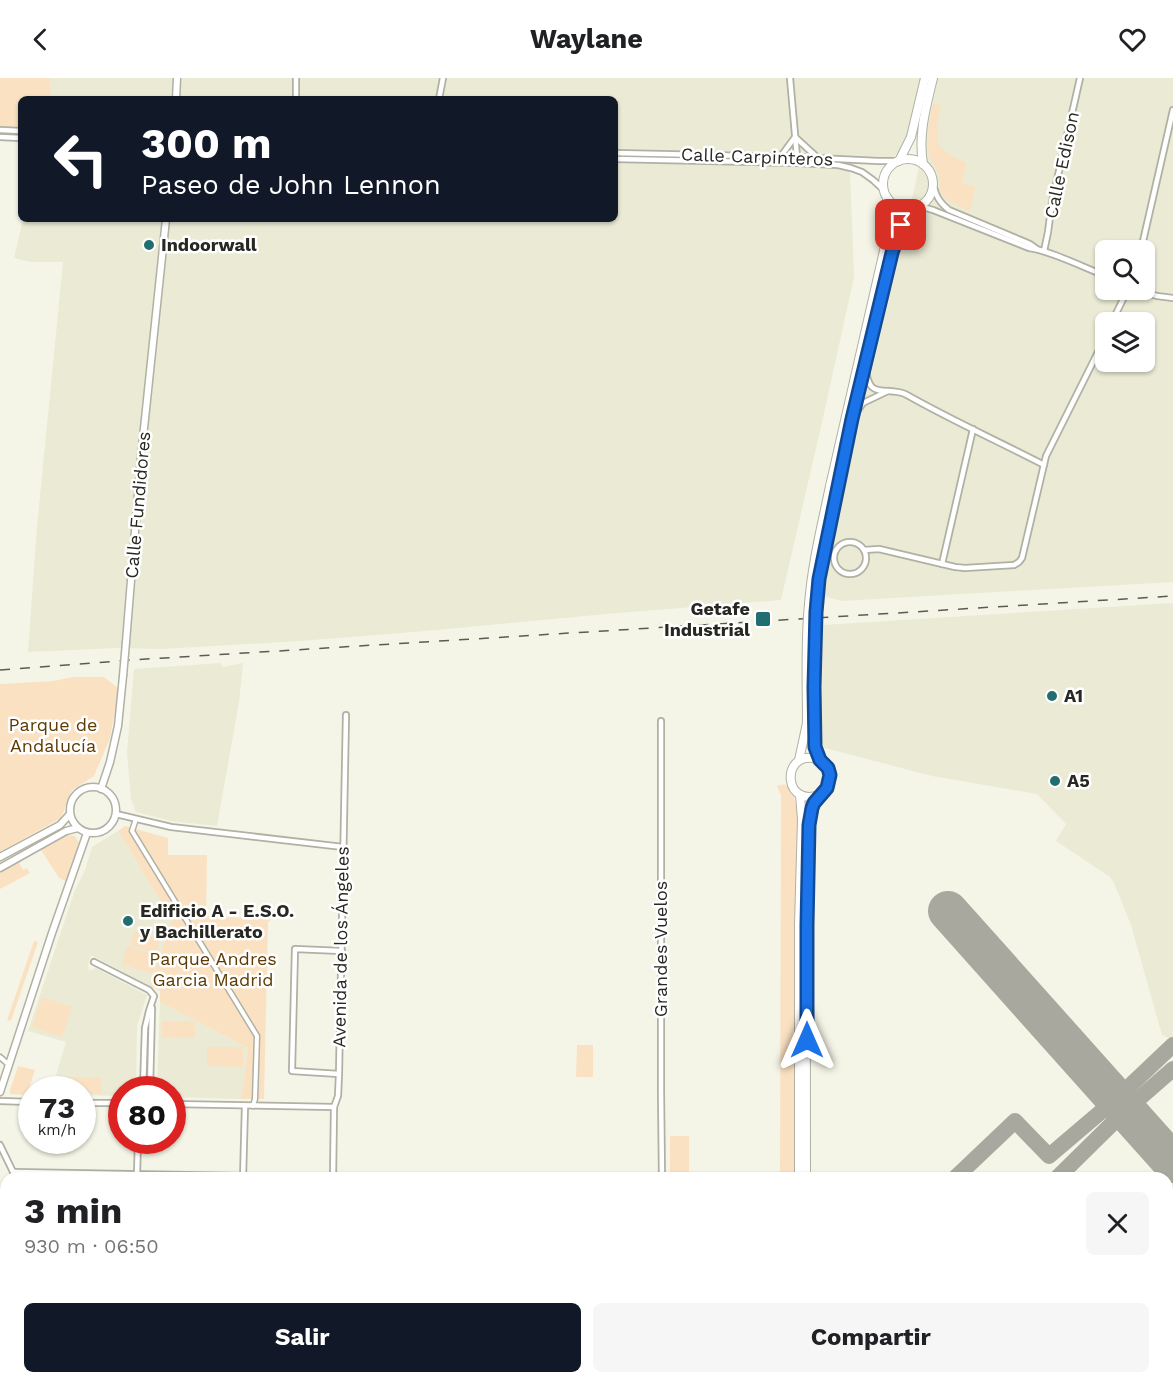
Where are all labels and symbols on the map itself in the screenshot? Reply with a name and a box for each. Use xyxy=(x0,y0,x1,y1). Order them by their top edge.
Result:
street label: Calle Edison xyxy=(1040,110,1083,220)
street label: Calle Carpinteros xyxy=(681,143,834,170)
pin xyxy=(875,199,926,250)
place label: Indoorwall xyxy=(161,234,257,255)
marker: Indoorwall xyxy=(142,238,156,252)
street label: Calle Fundidores xyxy=(121,431,154,579)
place label: Getafe Industrial xyxy=(664,598,750,640)
marker: Getafe Industrial xyxy=(754,610,772,628)
place label: A1 xyxy=(1064,685,1083,706)
marker: A1 xyxy=(1045,689,1059,703)
park label: Parque de Andalucía xyxy=(9,714,97,756)
place label: A5 xyxy=(1067,770,1090,791)
marker: A5 xyxy=(1048,774,1062,788)
street label: Avenida de los Ángeles xyxy=(328,846,353,1048)
street label: Grandes Vuelos xyxy=(650,881,671,1017)
place label: Edificio A - E.S.O. y Bachillerato xyxy=(139,900,294,942)
marker: Edificio A - E.S.O. y Bachillerato xyxy=(121,914,135,928)
park label: Parque Andres Garcia Madrid xyxy=(149,948,277,990)
position arrow xyxy=(775,1008,839,1072)
speed limit sign: 80 xyxy=(108,1076,186,1154)

